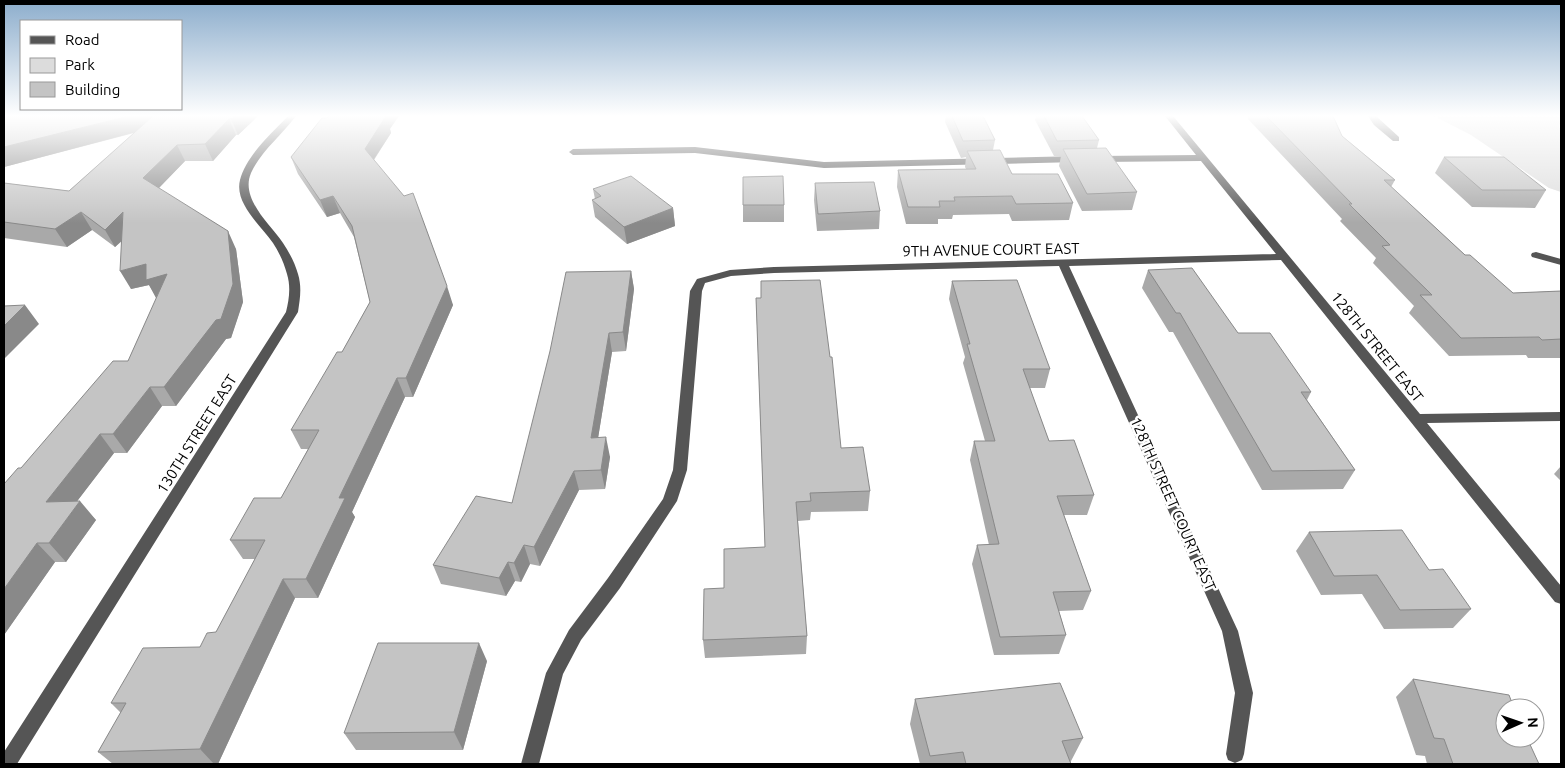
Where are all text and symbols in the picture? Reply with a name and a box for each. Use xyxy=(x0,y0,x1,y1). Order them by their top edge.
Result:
legend xyxy=(20,20,182,110)
text: Road xyxy=(65,31,100,48)
text: Park xyxy=(65,56,95,73)
text: Building xyxy=(65,81,120,98)
street label: 9TH AVENUE COURT EAST xyxy=(902,239,1080,260)
street label: 128TH STREET EAST xyxy=(1328,288,1427,406)
street label: 130TH STREET EAST xyxy=(153,371,240,496)
street label: 128TH STREET COURT EAST xyxy=(1127,414,1220,594)
north arrow xyxy=(1495,698,1545,748)
text: N xyxy=(1525,717,1541,728)

